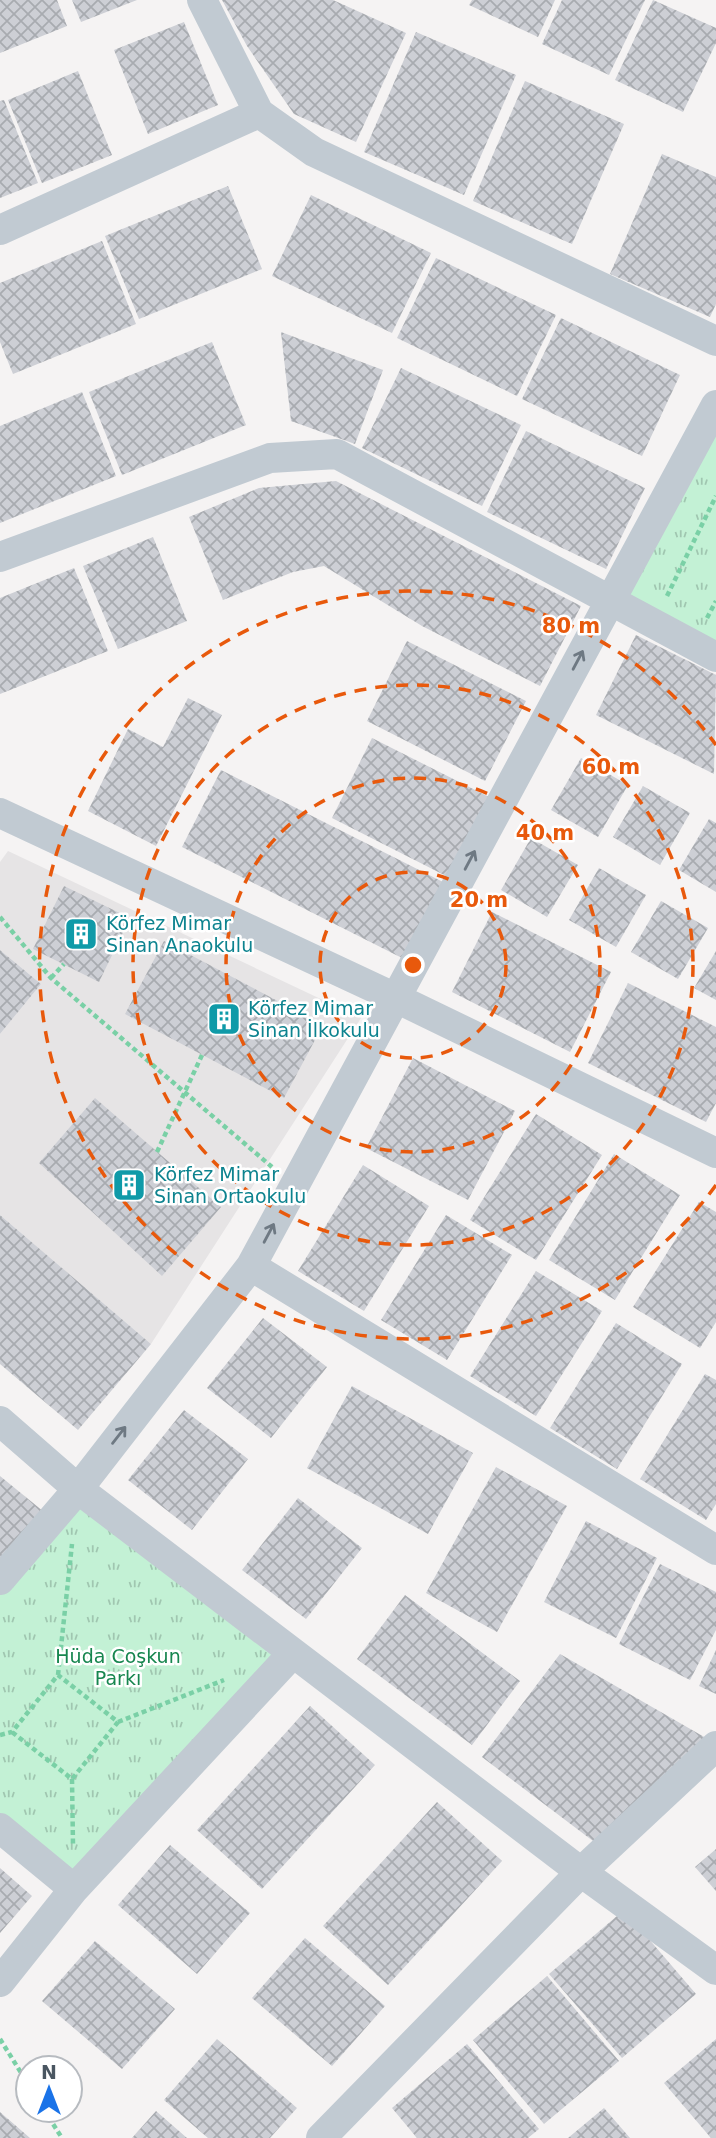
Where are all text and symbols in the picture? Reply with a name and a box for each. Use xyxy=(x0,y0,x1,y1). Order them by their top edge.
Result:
text: 80 m xyxy=(542,614,600,638)
one-way arrow xyxy=(572,650,585,671)
text: 60 m xyxy=(582,755,640,779)
text: 40 m xyxy=(516,821,574,845)
one-way arrow xyxy=(463,851,477,871)
text: 20 m xyxy=(450,888,508,912)
place label: Körfez Mimar Sinan Anaokulu xyxy=(106,912,253,956)
building icon: Körfez Mimar Sinan Anaokulu xyxy=(62,915,100,953)
centre of rings xyxy=(401,953,425,977)
place label: Körfez Mimar Sinan İlkokulu xyxy=(248,997,380,1041)
building icon: Körfez Mimar Sinan İlkokulu xyxy=(205,1000,243,1038)
place label: Körfez Mimar Sinan Ortaokulu xyxy=(154,1163,306,1207)
building icon: Körfez Mimar Sinan Ortaokulu xyxy=(110,1166,148,1204)
one-way arrow xyxy=(263,1223,276,1244)
one-way arrow xyxy=(112,1427,127,1445)
park label: Hüda Coşkun Parkı xyxy=(55,1645,181,1689)
north arrow xyxy=(14,2054,84,2124)
text: N xyxy=(41,2061,57,2083)

